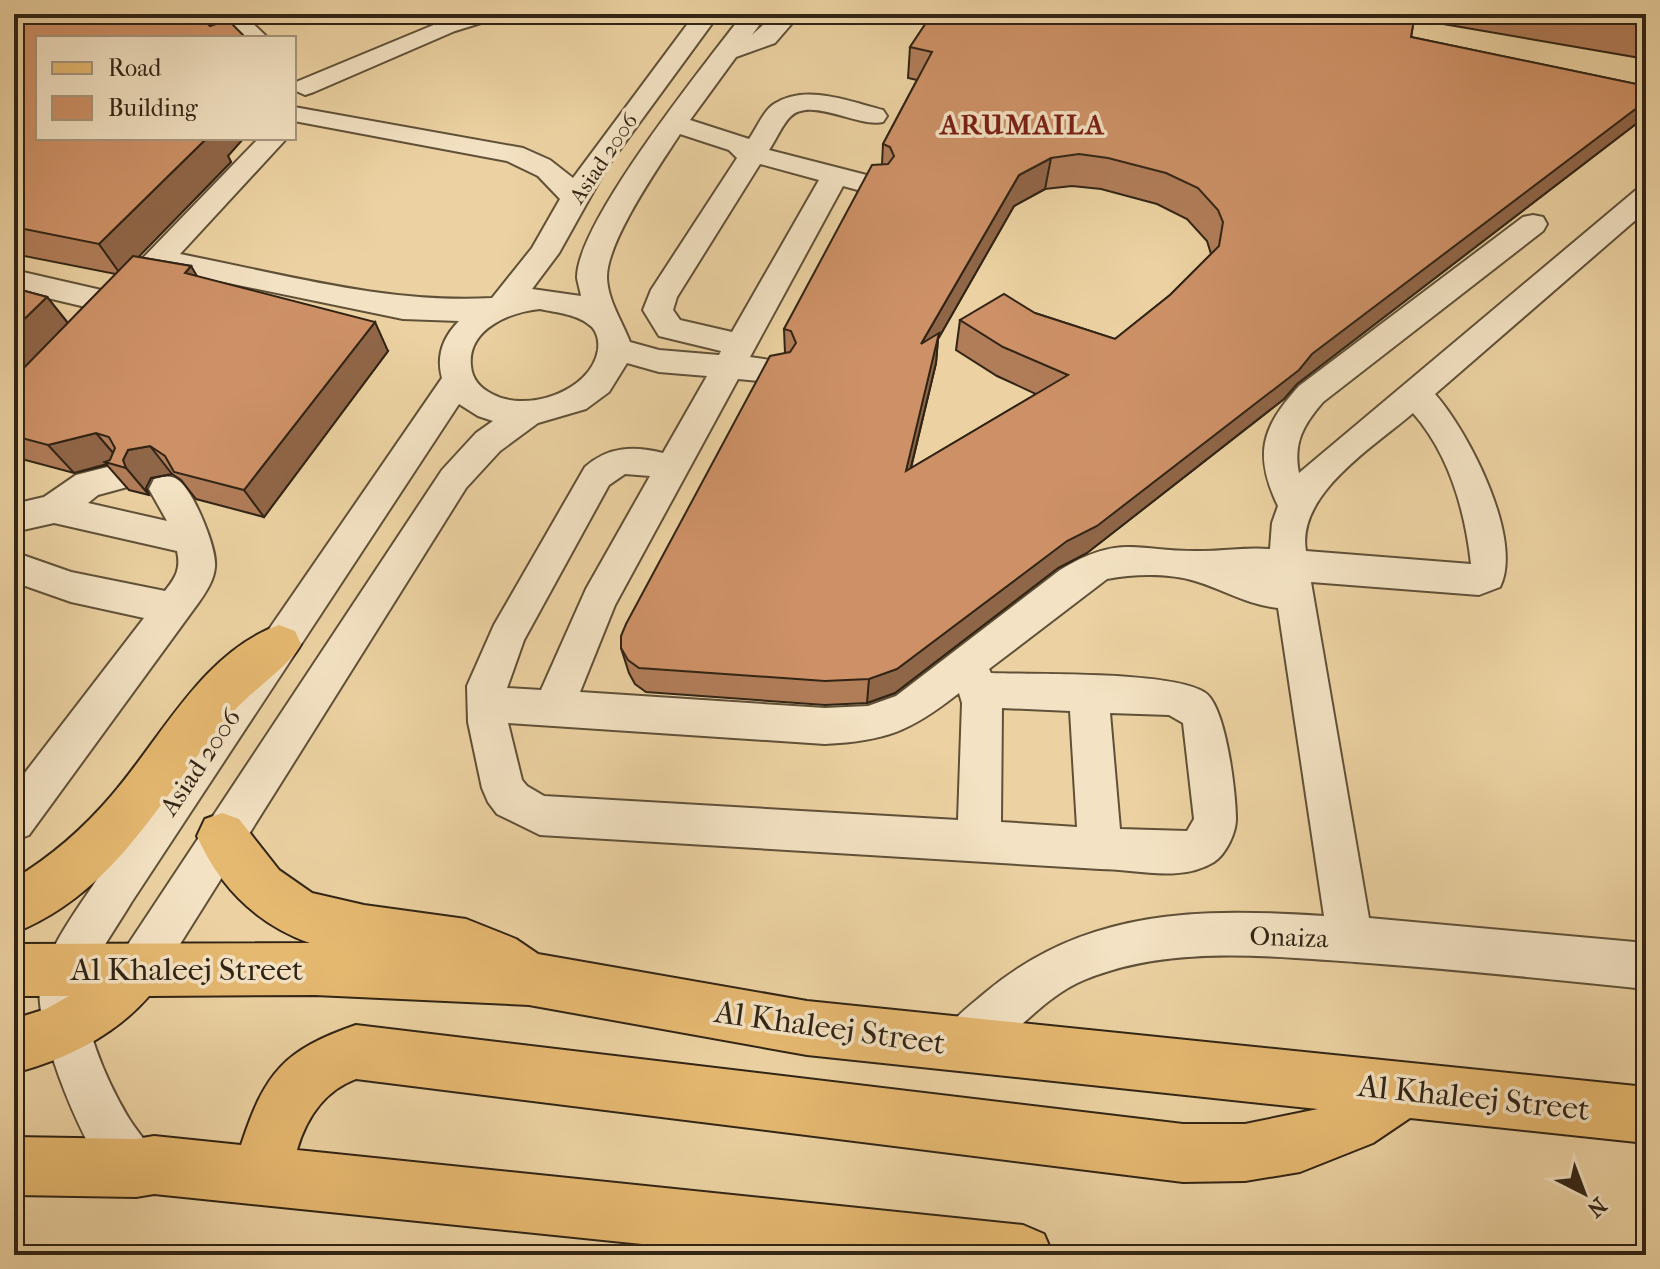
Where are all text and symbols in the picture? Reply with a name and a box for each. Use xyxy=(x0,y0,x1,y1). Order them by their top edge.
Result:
legend xyxy=(36,36,296,140)
text: Road xyxy=(108,54,162,82)
text: Building xyxy=(108,94,199,122)
street label: Asiad 2006 xyxy=(564,108,644,209)
district label: ARUMAILA xyxy=(938,108,1106,141)
street label: Asiad 2006 xyxy=(153,702,248,822)
street label: Onaiza xyxy=(1249,921,1330,954)
street label: Al Khaleej Street xyxy=(69,951,304,988)
street label: Al Khaleej Street xyxy=(710,993,948,1062)
street label: Al Khaleej Street xyxy=(1355,1067,1592,1128)
north arrow xyxy=(1544,1153,1624,1233)
text: N xyxy=(1582,1192,1612,1223)

